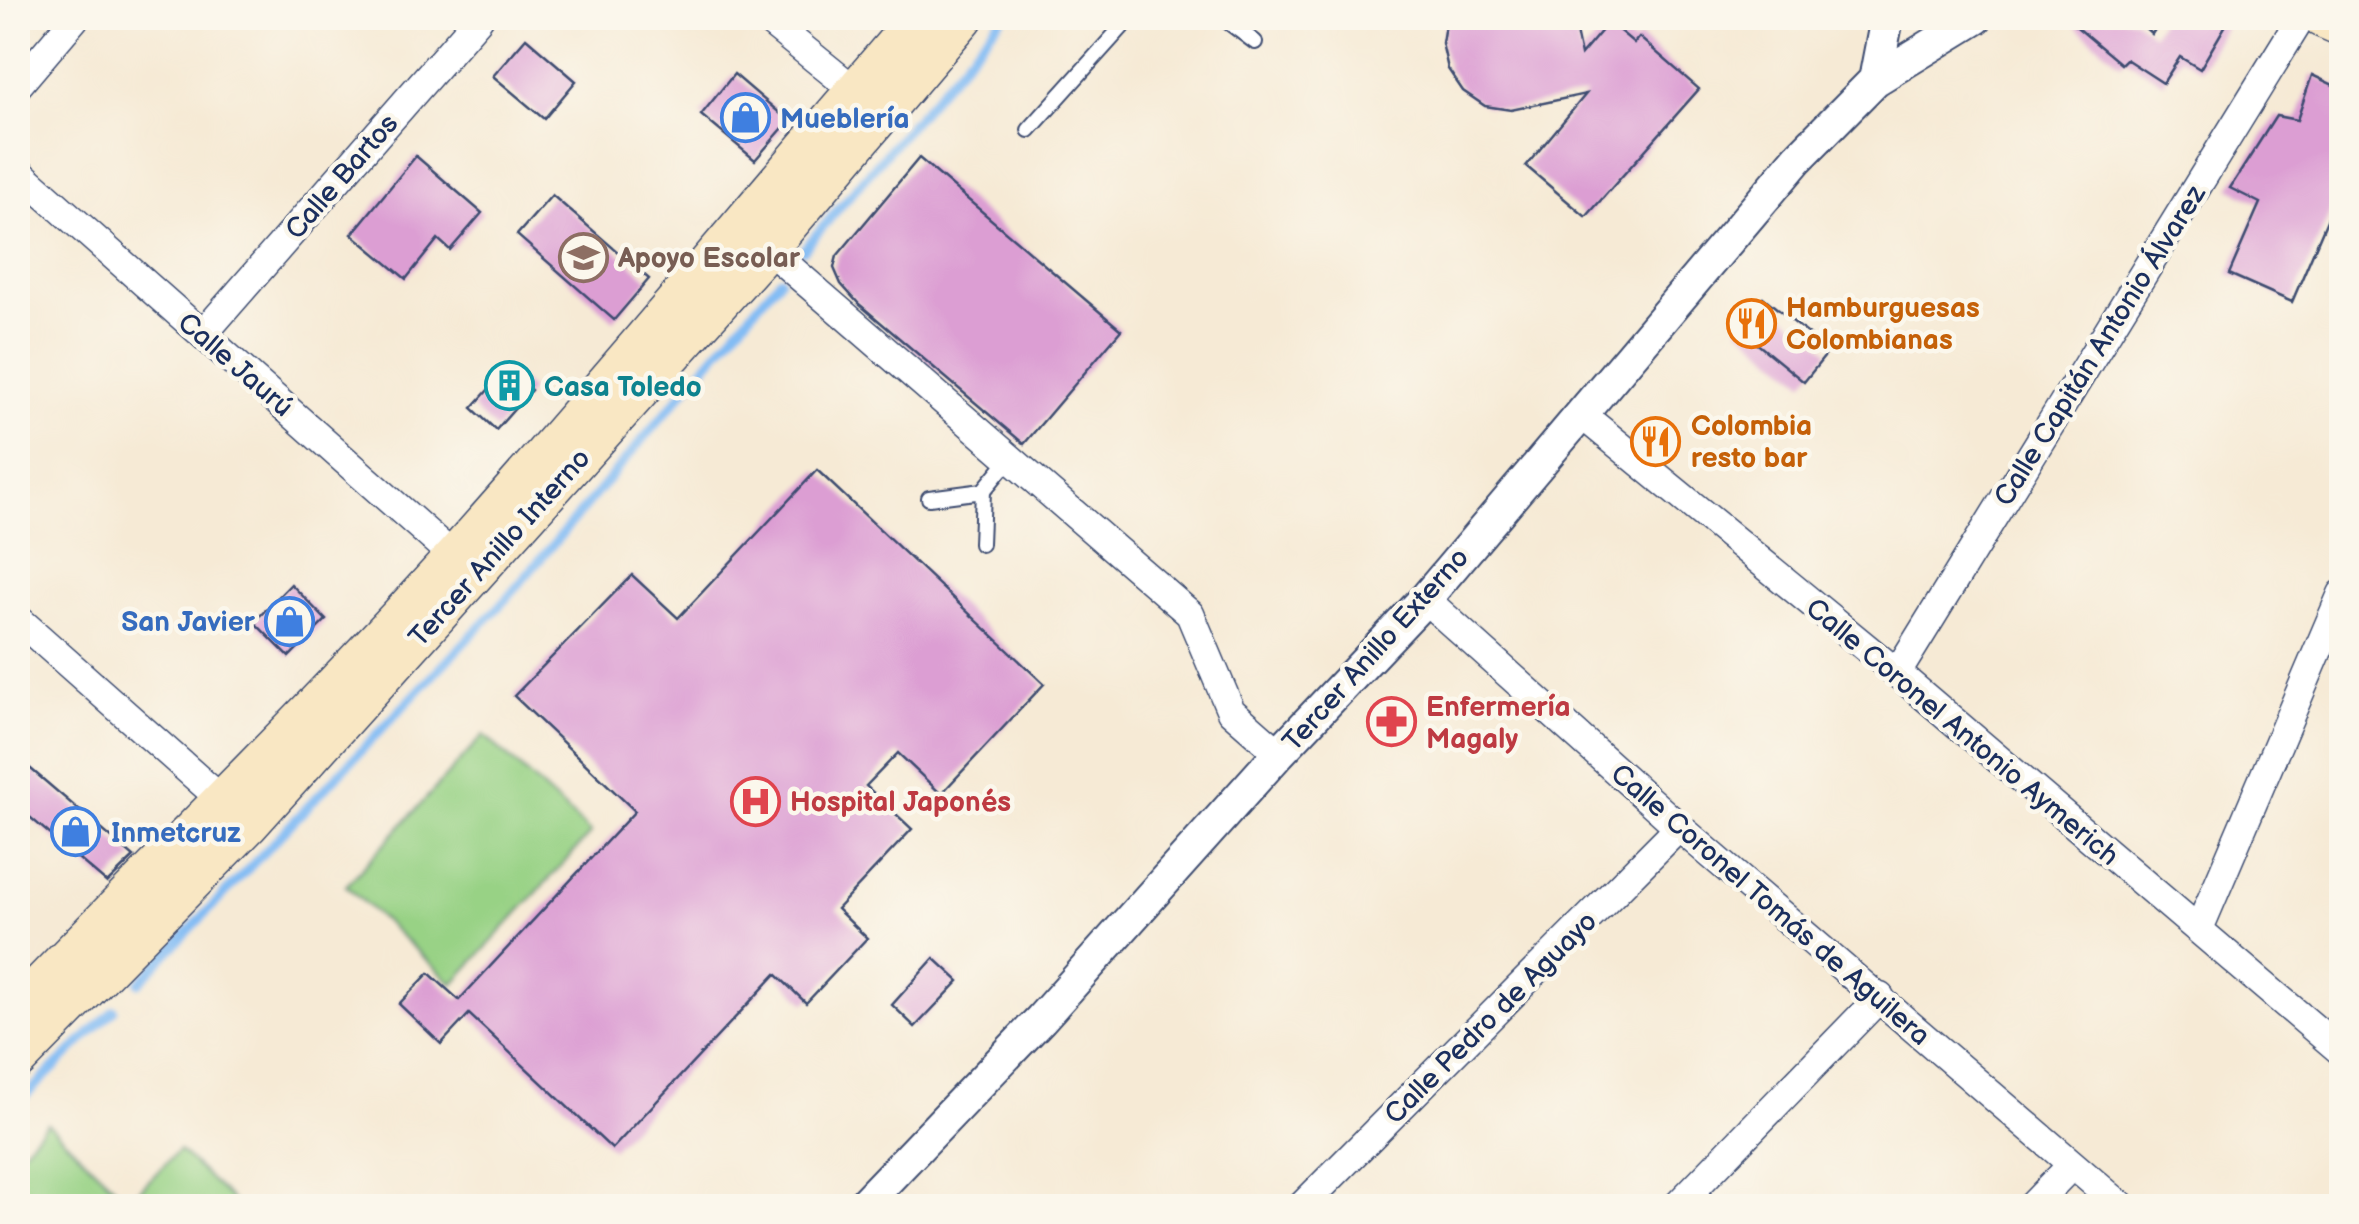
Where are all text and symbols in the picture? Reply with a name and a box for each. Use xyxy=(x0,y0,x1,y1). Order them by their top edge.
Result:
shop icon: Mueblería xyxy=(719,92,771,144)
place label: Mueblería xyxy=(780,103,910,136)
street label: Calle Bartos xyxy=(279,108,406,246)
street label: Calle Capitán Antonio Álvarez xyxy=(1987,178,2213,512)
school or university icon: Apoyo Escolar xyxy=(557,231,609,283)
place label: Apoyo Escolar xyxy=(617,242,801,275)
place label: Hamburguesas Colombianas xyxy=(1786,292,1980,357)
restaurant icon: Hamburguesas Colombianas xyxy=(1725,297,1777,349)
street label: Calle Jaurú xyxy=(171,306,299,424)
building icon: Casa Toledo xyxy=(483,360,535,412)
place label: Casa Toledo xyxy=(544,371,702,404)
place label: Colombia resto bar xyxy=(1691,410,1812,475)
restaurant icon: Colombia resto bar xyxy=(1630,415,1682,467)
street label: Tercer Anillo Interno xyxy=(403,442,598,654)
street label: Tercer Anillo Externo xyxy=(1276,542,1476,758)
street label: Calle Coronel Antonio Aymerich xyxy=(1799,592,2125,873)
shop icon: San Javier xyxy=(264,595,316,647)
place label: San Javier xyxy=(121,606,256,639)
place label: Enfermería Magaly xyxy=(1426,691,1571,756)
pharmacy icon: Enfermería Magaly xyxy=(1365,696,1417,748)
street label: Calle Coronel Tomás de Aguilera xyxy=(1604,757,1936,1053)
hospital icon: Hospital Japonés xyxy=(729,775,781,827)
place label: Hospital Japonés xyxy=(790,786,1011,819)
shop icon: Inmetcruz xyxy=(50,806,102,858)
place label: Inmetcruz xyxy=(111,817,241,850)
street label: Calle Pedro de Aguayo xyxy=(1378,905,1604,1131)

